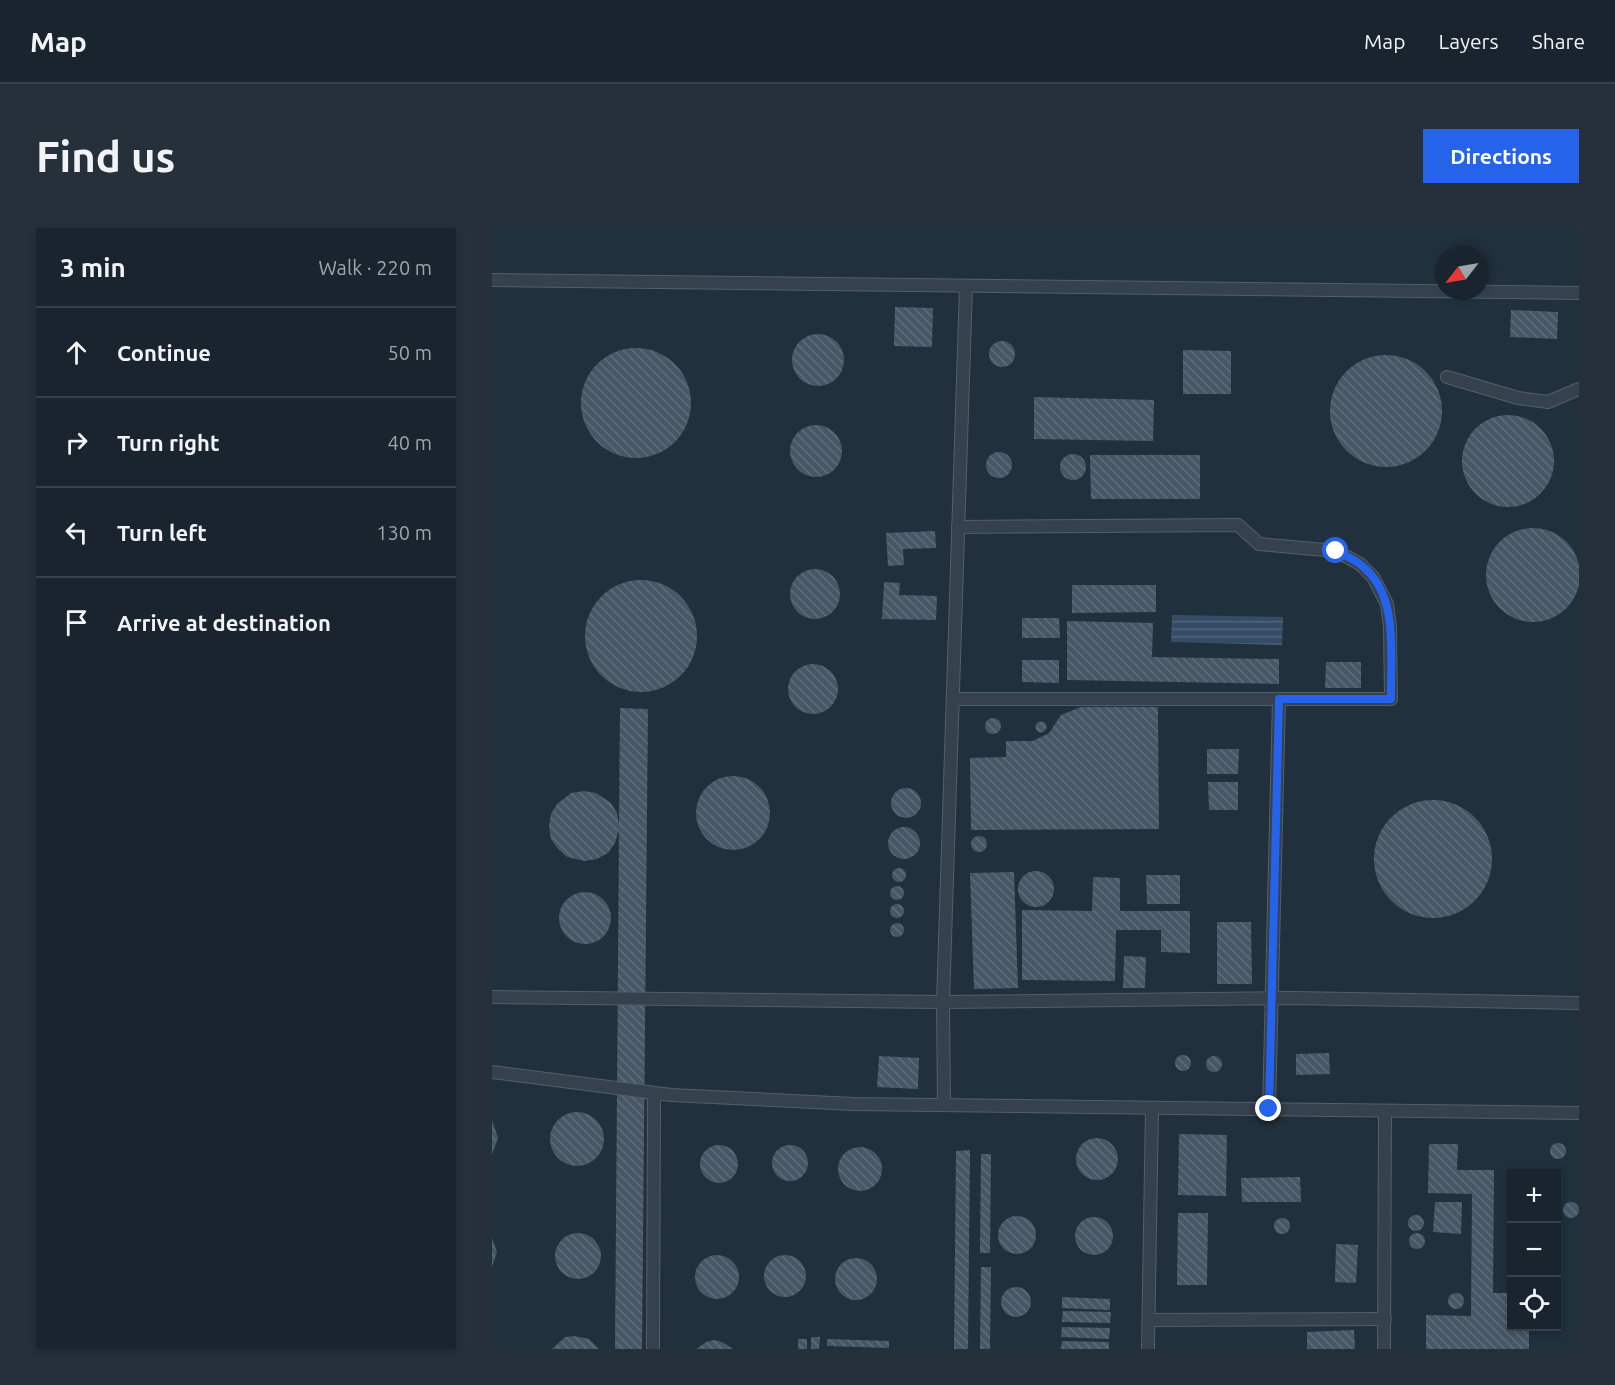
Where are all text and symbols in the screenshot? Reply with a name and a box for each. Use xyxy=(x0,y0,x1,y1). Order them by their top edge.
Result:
text: Map xyxy=(30,26,87,57)
text: Map xyxy=(1364,29,1405,53)
text: Layers xyxy=(1438,29,1499,53)
text: Share xyxy=(1532,29,1585,53)
button: Directions xyxy=(1423,129,1579,183)
text: Find us xyxy=(36,133,175,180)
north arrow xyxy=(1435,246,1489,300)
text: 3 min xyxy=(60,253,126,282)
text: Walk · 220 m xyxy=(319,256,432,279)
icon: ahead xyxy=(60,336,93,369)
text: Continue xyxy=(117,340,211,365)
text: 50 m xyxy=(388,341,432,364)
icon: right xyxy=(60,426,93,459)
text: Turn right xyxy=(117,430,219,455)
text: 40 m xyxy=(388,431,432,454)
icon: left xyxy=(60,516,93,549)
text: Turn left xyxy=(117,520,207,545)
text: 130 m xyxy=(376,521,432,544)
route start xyxy=(1322,537,1348,563)
icon: arrive xyxy=(60,606,93,639)
text: Arrive at destination xyxy=(117,610,331,635)
route end xyxy=(1255,1095,1281,1121)
map controls xyxy=(1507,1169,1561,1331)
button: + xyxy=(1507,1169,1561,1223)
button: − xyxy=(1507,1223,1561,1277)
button: locate xyxy=(1507,1277,1561,1331)

